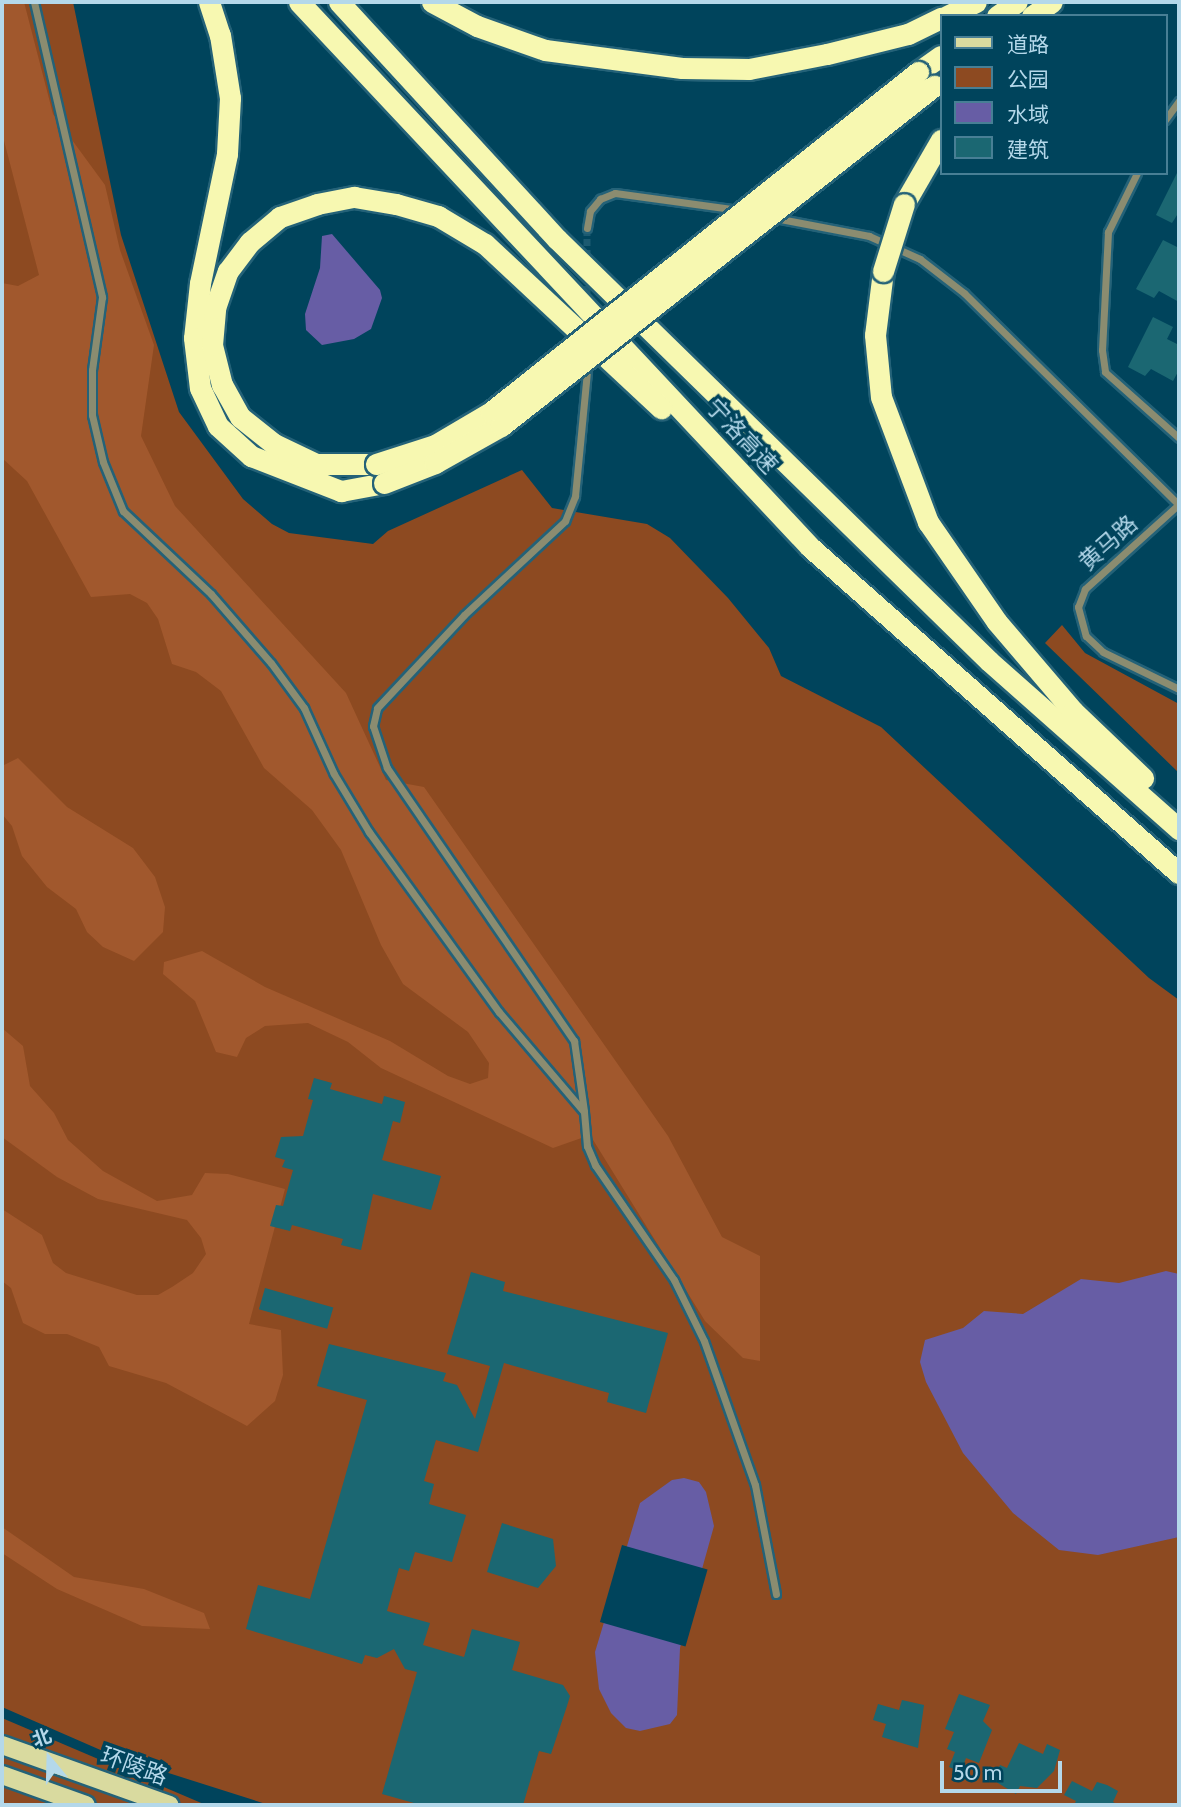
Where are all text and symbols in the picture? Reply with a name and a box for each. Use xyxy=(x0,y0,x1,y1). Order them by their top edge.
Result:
legend xyxy=(940,14,1167,175)
text: 道路 xyxy=(1007,32,1049,57)
text: 公园 xyxy=(1007,67,1049,92)
text: 水域 xyxy=(1007,102,1049,127)
text: 建筑 xyxy=(1007,137,1049,162)
street label: 宁洛高速 xyxy=(701,393,783,479)
street label: 黄马路 xyxy=(1073,510,1143,576)
north arrow xyxy=(14,1723,84,1793)
text: 北 xyxy=(29,1724,55,1752)
street label: 环陵路 xyxy=(97,1741,171,1791)
scale bar xyxy=(943,1748,1066,1792)
text: 50 m xyxy=(953,1760,1002,1785)

